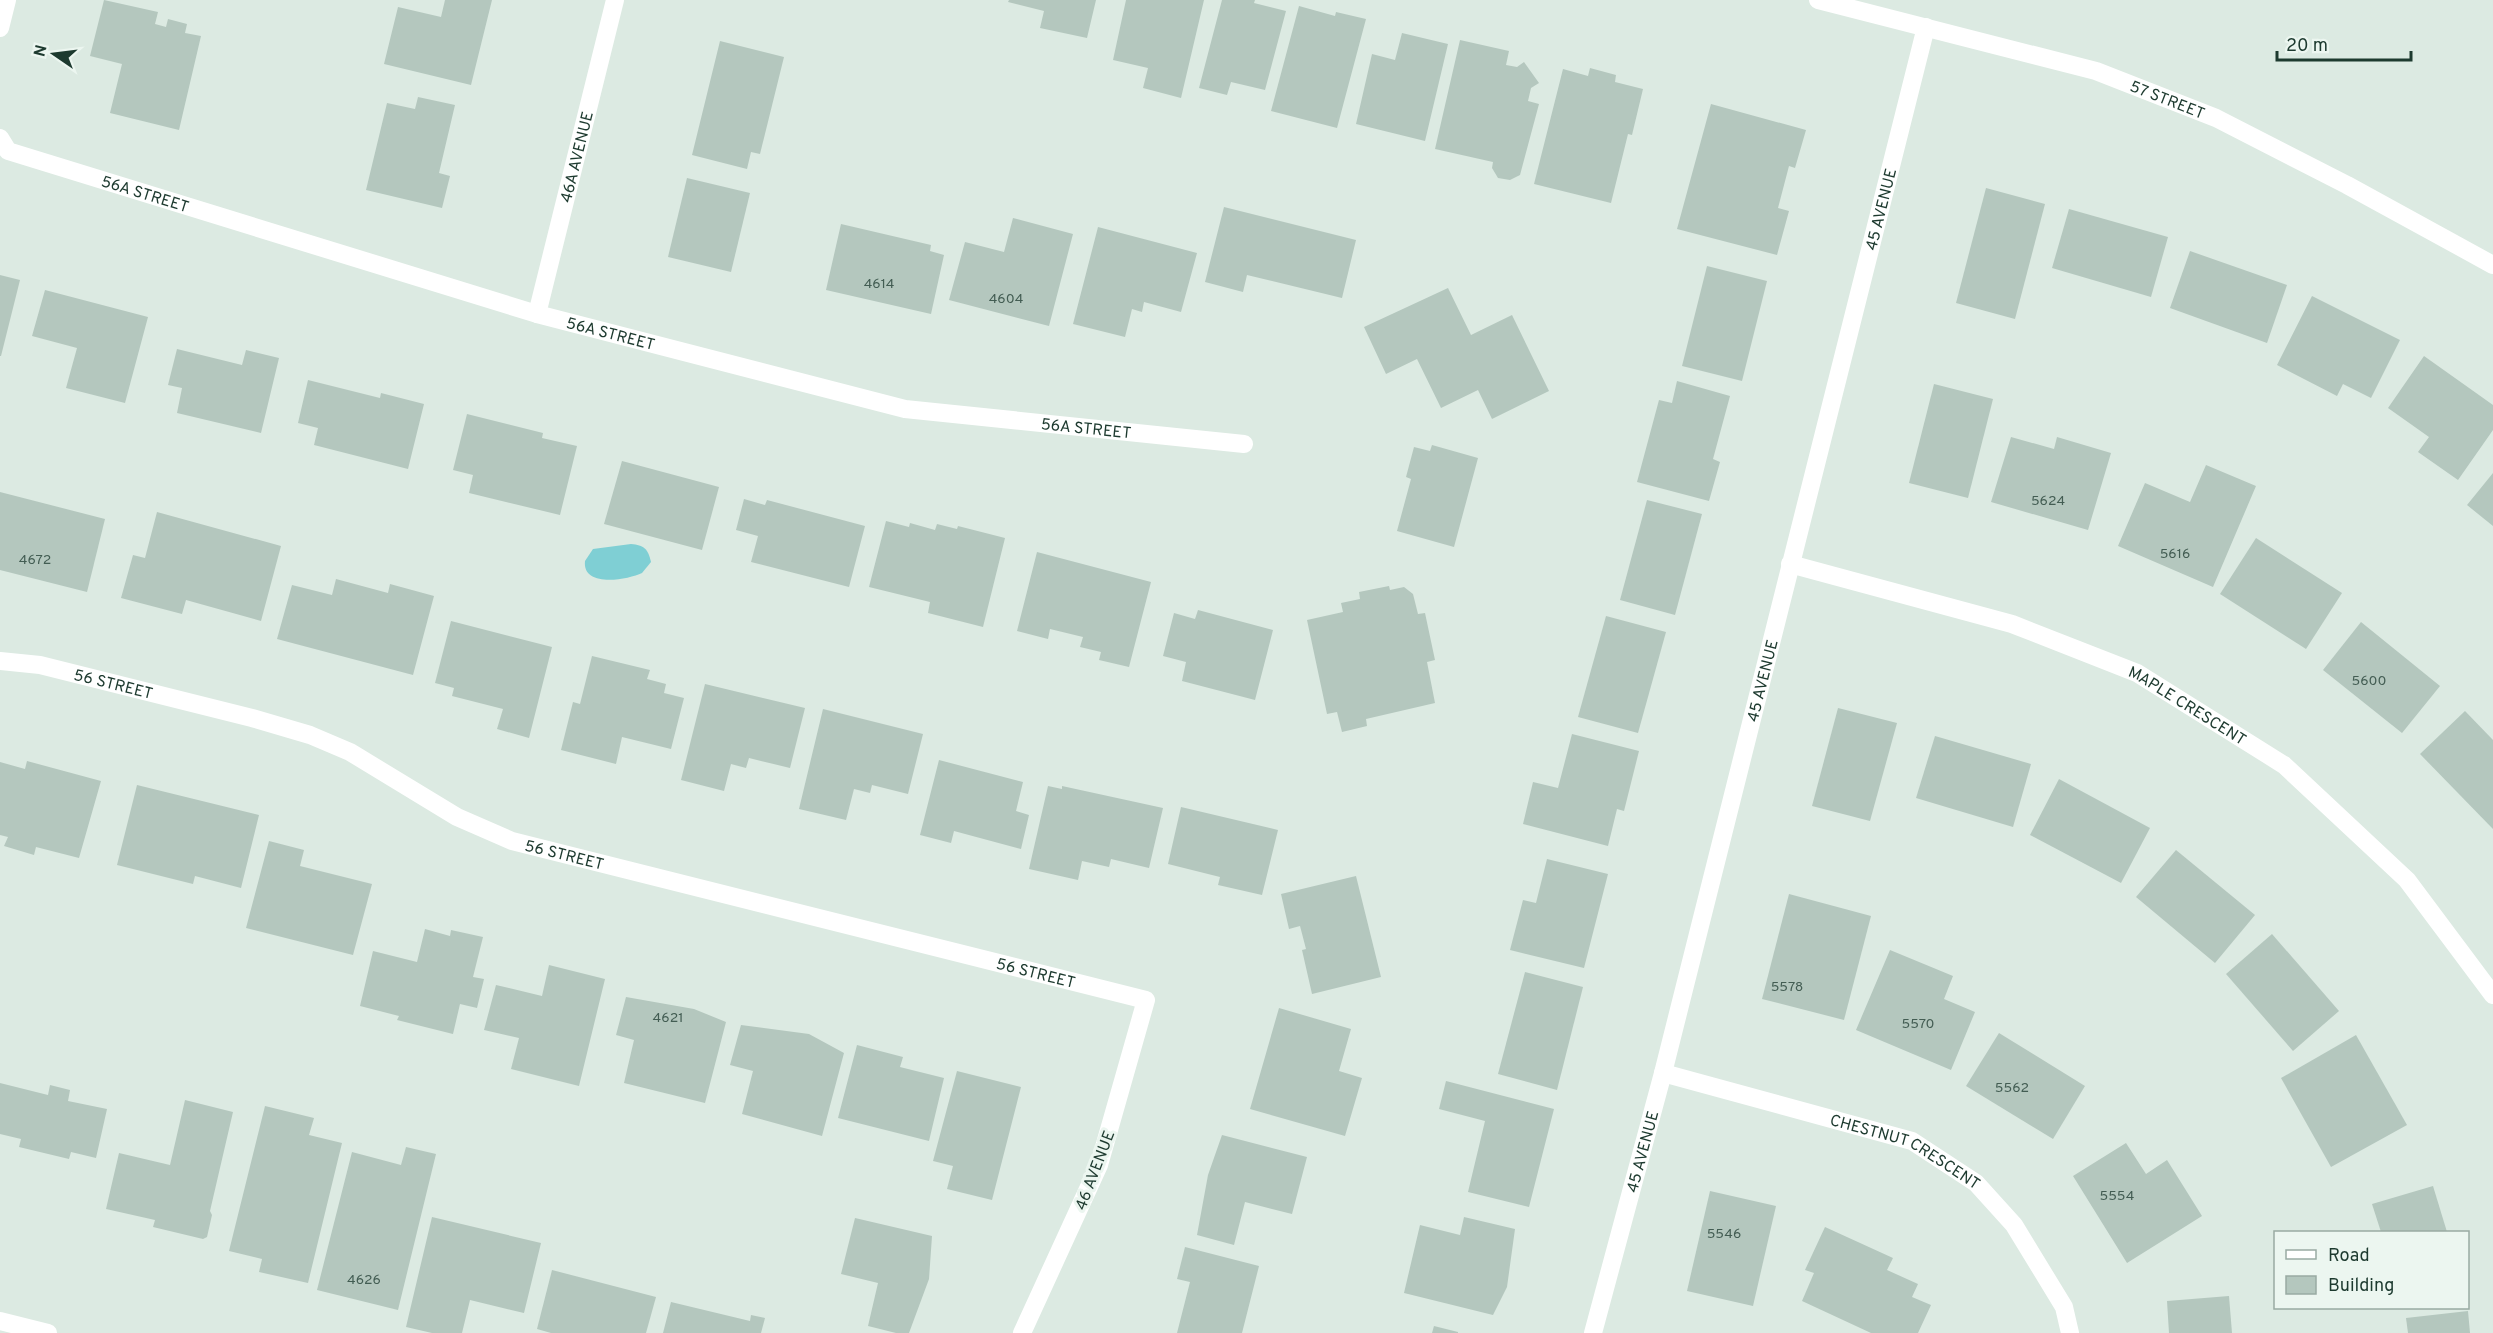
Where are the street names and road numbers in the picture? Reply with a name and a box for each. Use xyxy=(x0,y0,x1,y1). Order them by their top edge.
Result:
street label: 57 STREET xyxy=(2127,77,2207,125)
street label: 46A AVENUE xyxy=(557,109,599,205)
street label: 45 AVENUE xyxy=(1862,166,1902,253)
street label: 56A STREET xyxy=(98,172,191,218)
street label: 56A STREET xyxy=(564,314,657,356)
street label: 56A STREET xyxy=(1040,415,1132,444)
street label: 45 AVENUE xyxy=(1744,638,1784,724)
street label: MAPLE CRESCENT xyxy=(2125,663,2249,751)
street label: 56 STREET xyxy=(71,666,155,705)
street label: 56 STREET xyxy=(522,837,606,876)
street label: 56 STREET xyxy=(994,955,1077,994)
street label: 45 AVENUE xyxy=(1623,1109,1664,1195)
street label: CHESTNUT CRESCENT xyxy=(1828,1111,1983,1195)
street label: 46 AVENUE xyxy=(1072,1128,1120,1213)

